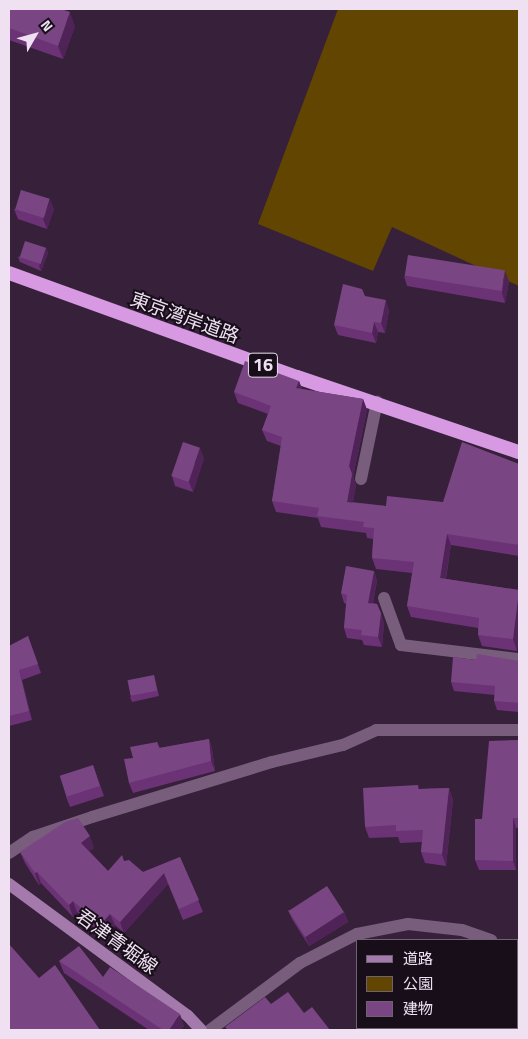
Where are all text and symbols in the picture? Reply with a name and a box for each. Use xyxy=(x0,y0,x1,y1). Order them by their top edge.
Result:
north arrow xyxy=(10,10,60,60)
text: N xyxy=(36,15,58,36)
street label: 東京湾岸道路 xyxy=(128,287,242,347)
road number: 16 xyxy=(247,350,279,380)
street label: 君津青堀線 xyxy=(72,904,162,978)
legend xyxy=(356,939,518,1029)
text: 道路 xyxy=(403,947,433,970)
text: 公園 xyxy=(403,972,433,995)
text: 建物 xyxy=(403,997,433,1020)

